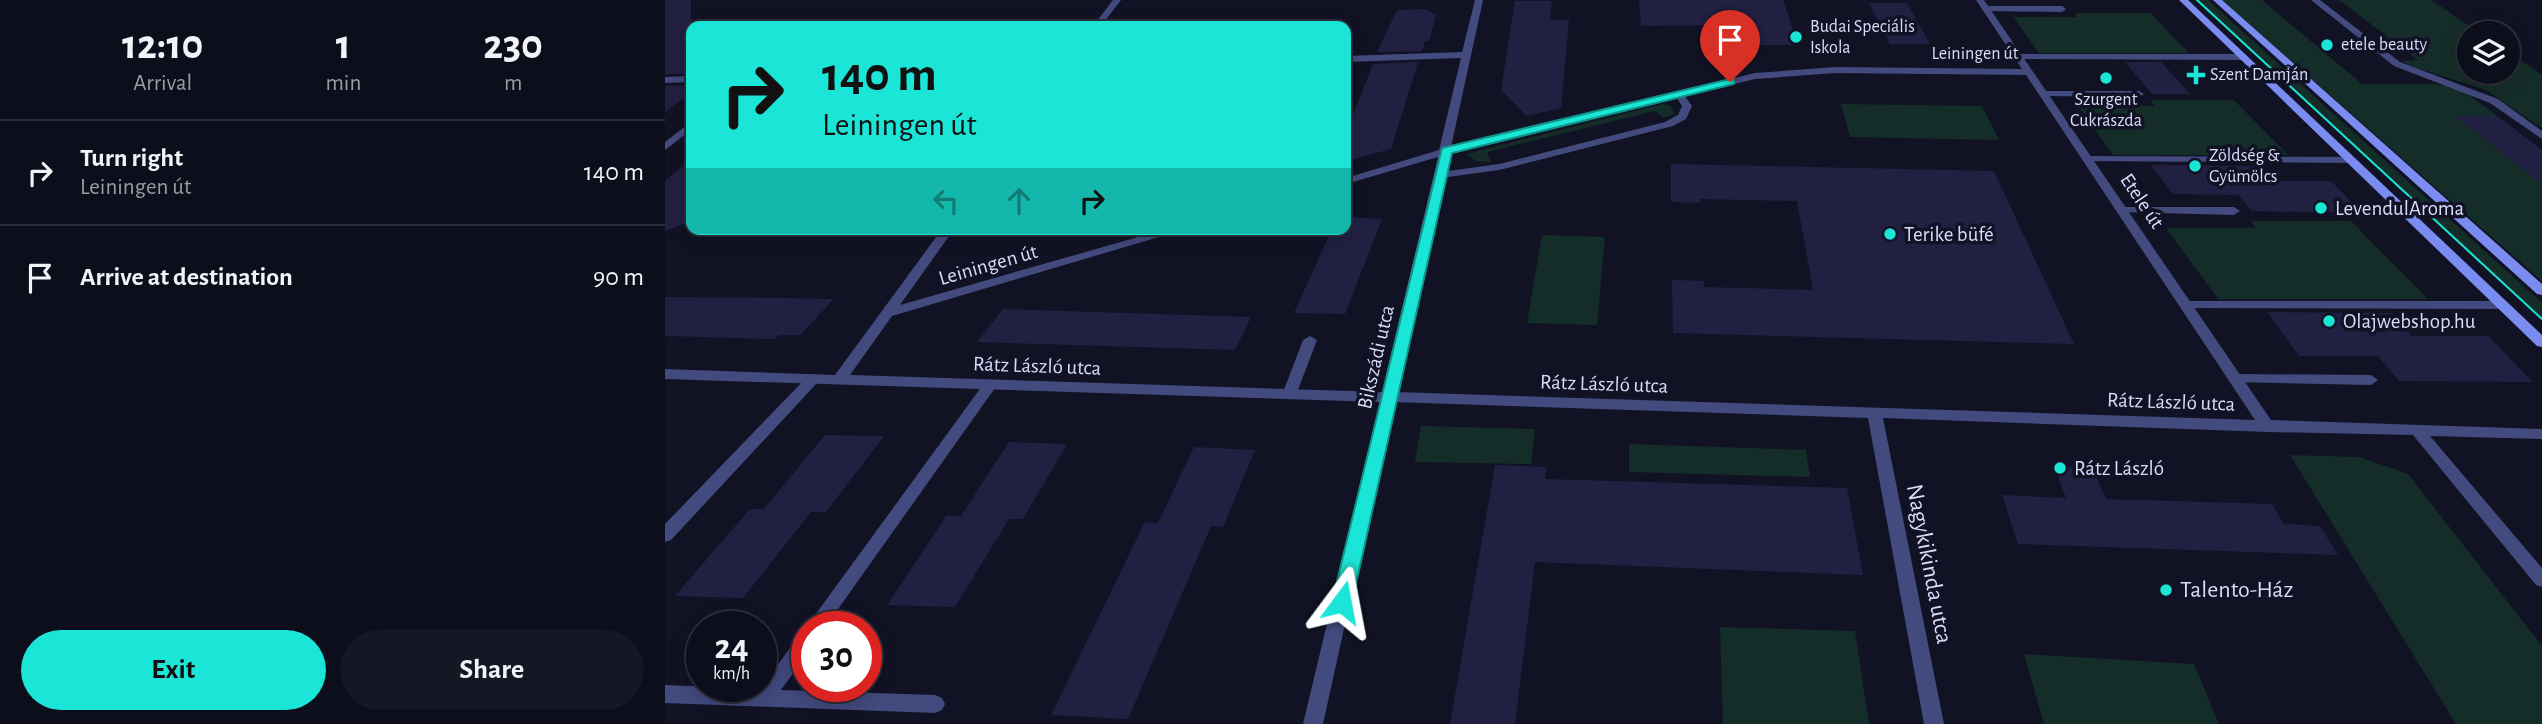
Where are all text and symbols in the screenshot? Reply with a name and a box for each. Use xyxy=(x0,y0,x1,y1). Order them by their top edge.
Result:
pin xyxy=(1700,10,1760,82)
place label: Budai Speciális Iskola xyxy=(1810,18,1915,57)
icon: arrive xyxy=(1711,21,1749,59)
map controls xyxy=(2457,21,2520,84)
button: layers xyxy=(2457,21,2520,84)
text: 12:10 xyxy=(122,24,203,66)
text: 1 xyxy=(336,24,351,66)
text: 230 xyxy=(483,24,543,66)
marker: Budai Speciális Iskola xyxy=(1788,29,1804,45)
place label: etele beauty xyxy=(2341,36,2428,54)
marker: etele beauty xyxy=(2319,37,2335,53)
street label: Leiningen út xyxy=(1931,45,2019,63)
icon: right xyxy=(707,49,798,140)
text: 140 m xyxy=(822,51,937,100)
place label: Szent Damján xyxy=(2210,66,2308,84)
marker: Szent Damján xyxy=(2188,67,2204,83)
marker: Szurgent Cukrászda xyxy=(2098,70,2114,86)
text: Arrival xyxy=(133,72,192,95)
text: min xyxy=(325,72,361,95)
text: m xyxy=(504,72,522,95)
place label: Szurgent Cukrászda xyxy=(2070,91,2142,130)
text: Leiningen út xyxy=(822,109,977,141)
text: Turn right xyxy=(80,145,183,171)
place label: Zöldség & Gyümölcs xyxy=(2209,147,2280,186)
icon: right xyxy=(21,154,59,192)
marker: Zöldség & Gyümölcs xyxy=(2187,158,2203,174)
text: 140 m xyxy=(584,159,644,185)
street label: Etele út xyxy=(2116,170,2168,233)
text: Leiningen út xyxy=(80,176,191,199)
icon: left xyxy=(927,182,965,220)
icon: ahead xyxy=(1000,182,1038,220)
icon: right xyxy=(1073,182,1111,220)
place label: LevendulAroma xyxy=(2335,198,2465,219)
marker: LevendulAroma xyxy=(2313,200,2329,216)
place label: Terike büfé xyxy=(1904,224,1994,245)
marker: Terike büfé xyxy=(1882,226,1898,242)
street label: Leiningen út xyxy=(936,241,1040,289)
icon: arrive xyxy=(21,259,59,297)
text: Arrive at destination xyxy=(80,264,293,290)
text: 90 m xyxy=(593,264,644,290)
street label: Bikszádi utca xyxy=(1354,303,1398,411)
place label: Olajwebshop.hu xyxy=(2343,311,2476,332)
marker: Olajwebshop.hu xyxy=(2321,313,2337,329)
street label: Rátz László utca xyxy=(973,353,1102,379)
street label: Rátz László utca xyxy=(1540,371,1669,397)
street label: Rátz László utca xyxy=(2107,389,2236,415)
place label: Rátz László xyxy=(2074,458,2164,479)
marker: Rátz László xyxy=(2052,460,2068,476)
street label: Nagykikinda utca xyxy=(1902,482,1956,646)
position arrow xyxy=(1305,565,1379,639)
place label: Talento-Ház xyxy=(2180,578,2293,602)
marker: Talento-Ház xyxy=(2158,582,2174,598)
speed limit sign: 30 xyxy=(791,611,882,702)
button: Exit xyxy=(21,630,326,710)
button: Share xyxy=(340,630,644,710)
text: 24 xyxy=(714,630,749,665)
text: km/h xyxy=(713,665,750,683)

